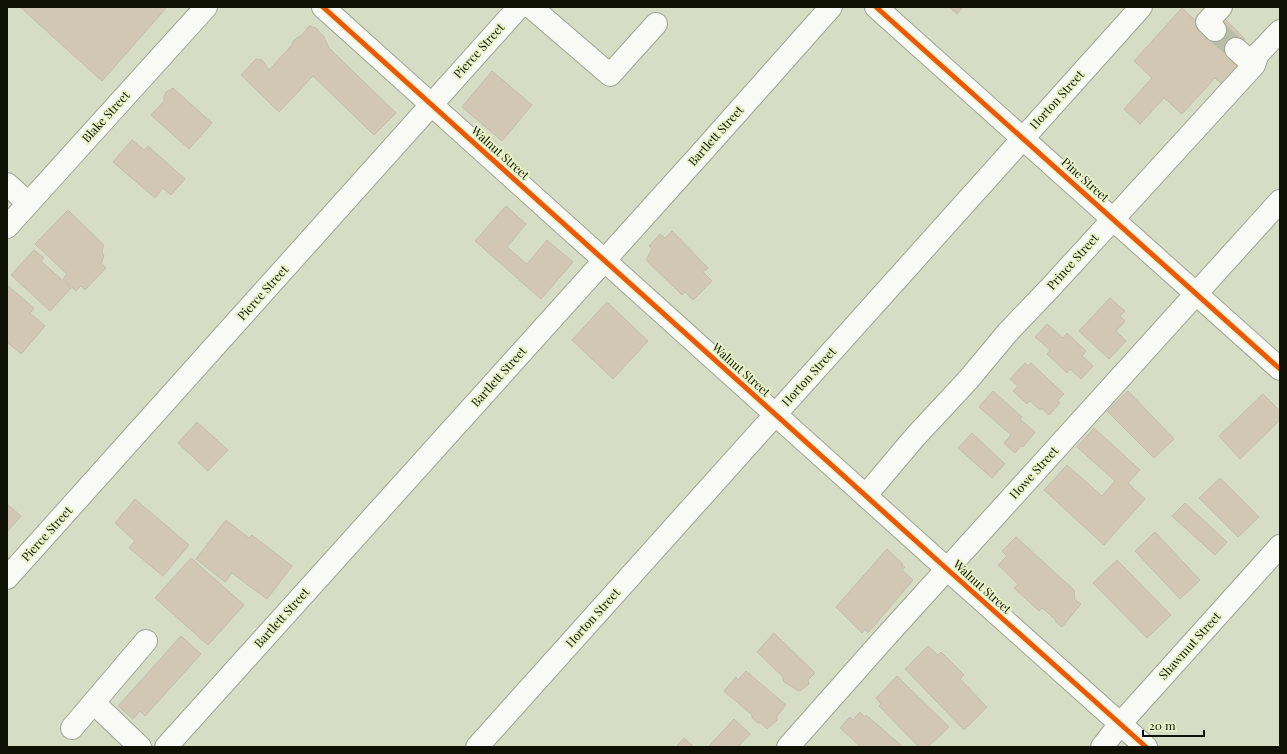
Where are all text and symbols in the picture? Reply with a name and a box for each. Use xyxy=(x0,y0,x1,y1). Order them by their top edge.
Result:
street label: Pierce Street xyxy=(449,19,508,81)
street label: Horton Street xyxy=(1026,66,1087,132)
street label: Blake Street xyxy=(78,87,133,146)
street label: Bartlett Street xyxy=(684,101,747,169)
street label: Walnut Street xyxy=(467,121,534,183)
street label: Pine Street xyxy=(1058,154,1113,205)
street label: Prince Street xyxy=(1043,229,1102,293)
street label: Pierce Street xyxy=(233,261,292,323)
street label: Walnut Street xyxy=(708,338,775,400)
street label: Bartlett Street xyxy=(467,342,530,410)
street label: Horton Street xyxy=(778,343,839,409)
street label: Howe Street xyxy=(1005,442,1062,502)
street label: Pierce Street xyxy=(17,502,76,564)
street label: Walnut Street xyxy=(949,555,1016,617)
street label: Bartlett Street xyxy=(250,583,313,651)
street label: Horton Street xyxy=(562,584,623,650)
street label: Shawmut Street xyxy=(1155,608,1224,682)
scale bar xyxy=(1143,712,1204,738)
text: 20 m xyxy=(1149,717,1176,733)

